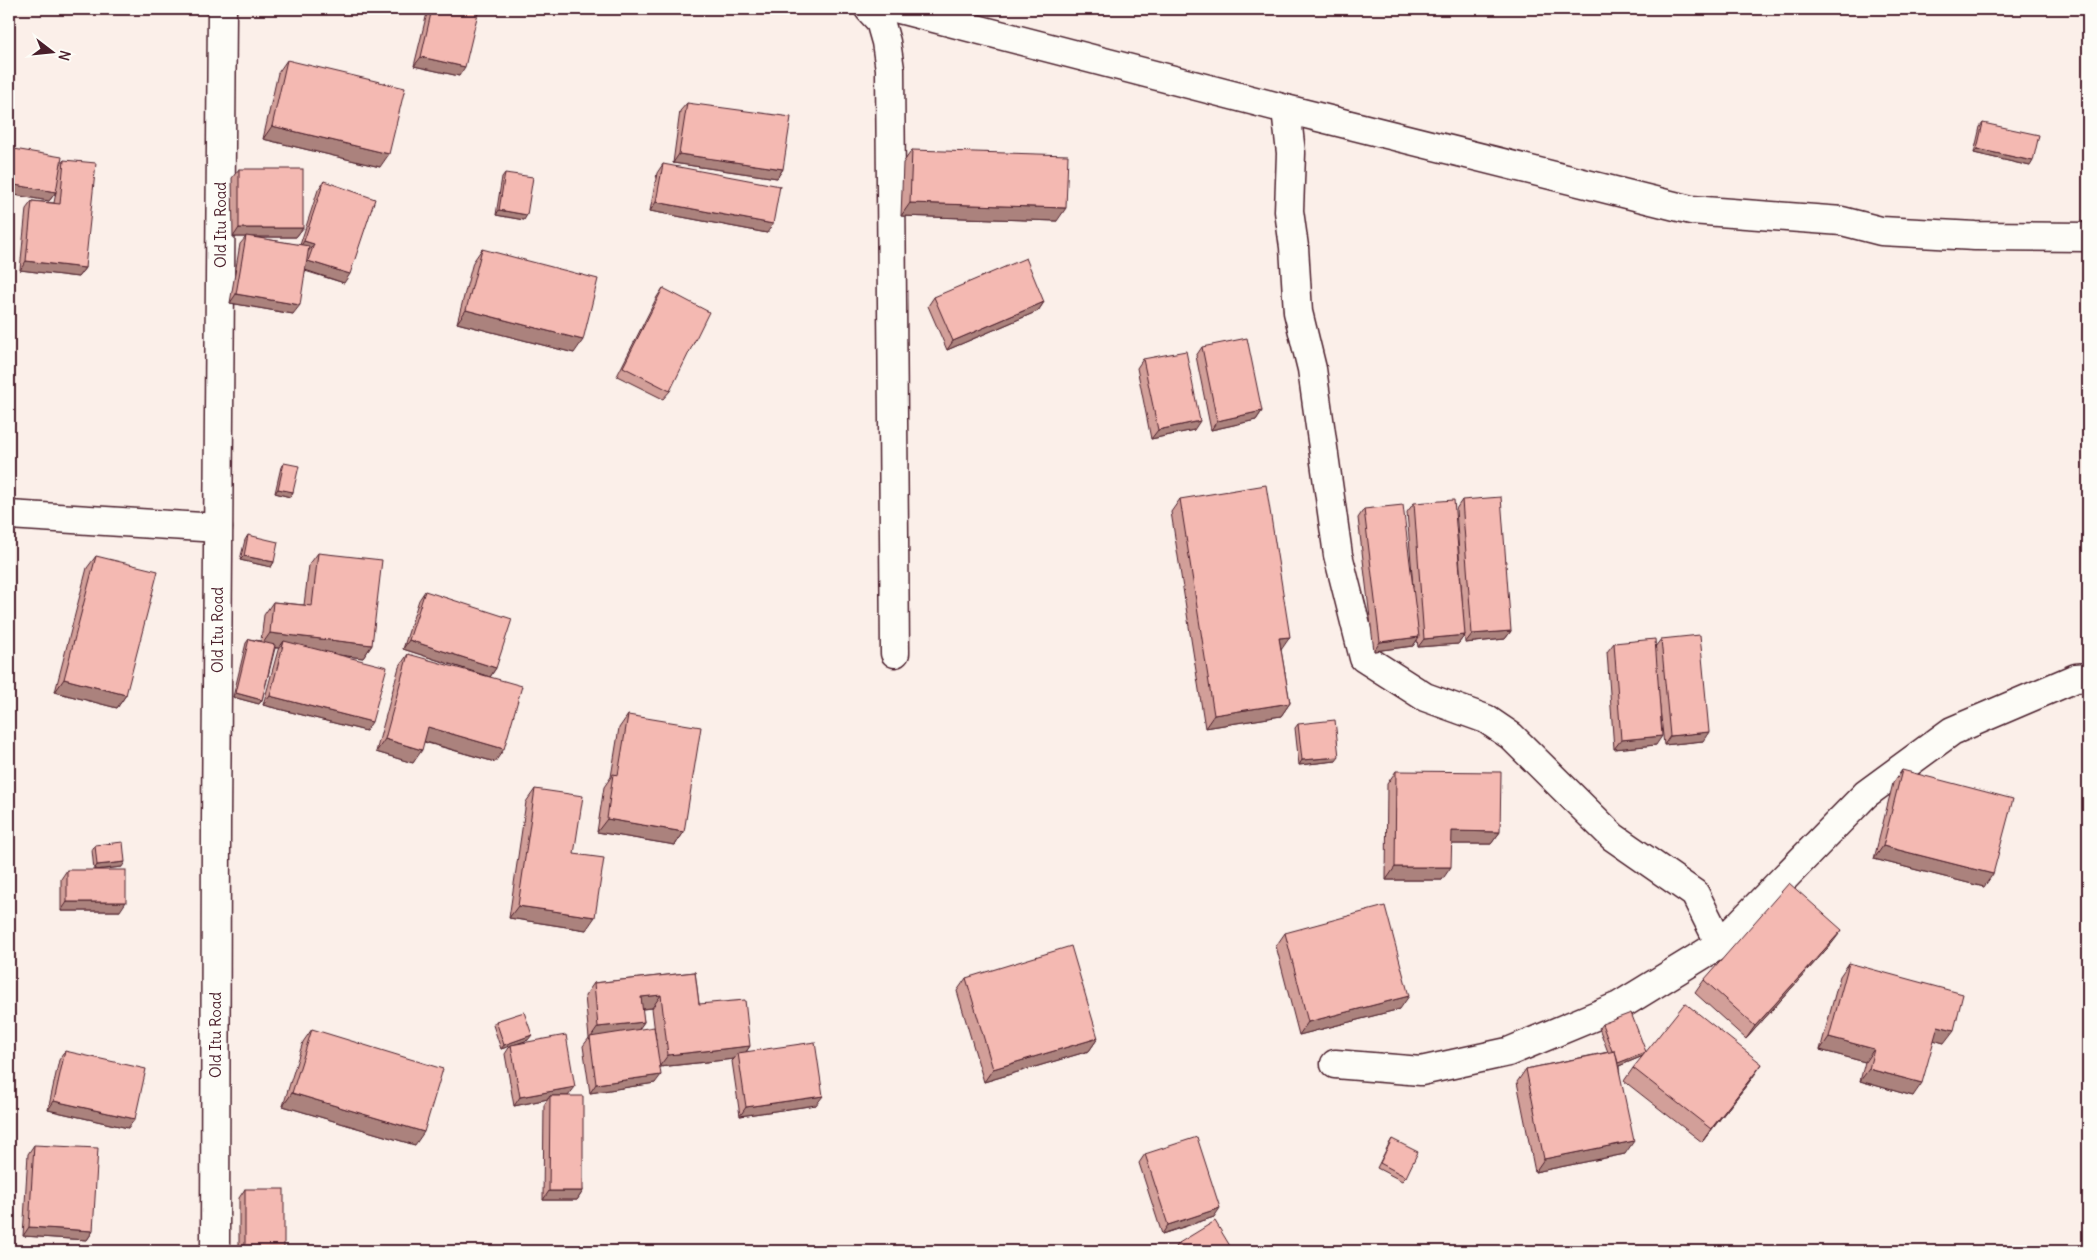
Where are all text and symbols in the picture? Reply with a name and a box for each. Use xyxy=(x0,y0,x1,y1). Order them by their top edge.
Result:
north arrow xyxy=(28,28,78,78)
text: N xyxy=(55,48,74,63)
street label: Old Itu Road xyxy=(211,182,230,268)
street label: Old Itu Road xyxy=(208,587,227,673)
street label: Old Itu Road xyxy=(206,992,225,1078)

